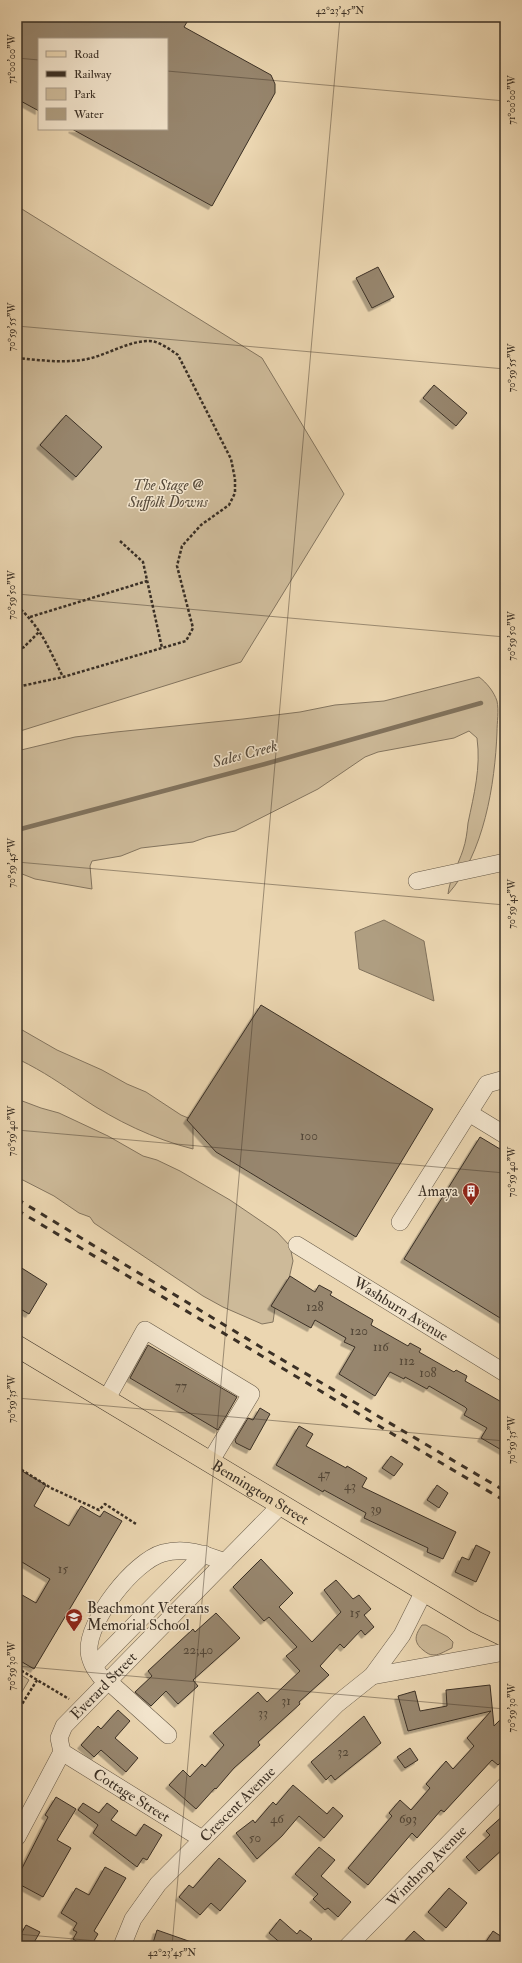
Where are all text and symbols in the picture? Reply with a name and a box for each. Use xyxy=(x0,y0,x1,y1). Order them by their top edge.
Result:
text: 42°23'45"N xyxy=(316,5,364,17)
text: 71°00'00"W xyxy=(6,34,18,84)
legend xyxy=(38,38,168,130)
text: Road xyxy=(74,47,99,62)
text: Railway xyxy=(74,67,112,82)
text: 71°00'00"W xyxy=(506,75,518,125)
text: Park xyxy=(74,87,96,102)
text: Water xyxy=(73,107,104,122)
text: 70°59'55"W xyxy=(6,302,18,351)
text: 70°59'55"W xyxy=(506,343,518,392)
park label: The Stage @ Suffolk Downs xyxy=(127,476,209,512)
text: 70°59'50"W xyxy=(6,570,18,620)
text: 70°59'50"W xyxy=(506,611,518,661)
water label: Sales Creek xyxy=(209,736,280,773)
text: 70°59'45"W xyxy=(6,837,18,888)
text: 70°59'45"W xyxy=(506,878,518,929)
text: 70°59'40"W xyxy=(6,1105,18,1156)
house number: 100 xyxy=(300,1128,318,1144)
text: 70°59'40"W xyxy=(506,1146,518,1197)
building icon: Amaya xyxy=(461,1181,481,1206)
place label: Amaya xyxy=(417,1182,459,1201)
street label: Washburn Avenue xyxy=(349,1272,452,1345)
house number: 128 xyxy=(306,1299,324,1315)
house number: 120 xyxy=(350,1323,368,1339)
house number: 116 xyxy=(373,1339,390,1355)
house number: 112 xyxy=(399,1353,415,1369)
house number: 108 xyxy=(419,1365,437,1381)
text: 70°59'35"W xyxy=(6,1374,18,1423)
house number: 77 xyxy=(175,1378,187,1394)
text: 70°59'35"W xyxy=(506,1415,518,1464)
street label: Bennington Street xyxy=(208,1456,312,1529)
house number: 47 xyxy=(318,1466,330,1482)
house number: 43 xyxy=(344,1478,356,1494)
house number: 39 xyxy=(370,1501,382,1517)
house number: 15 xyxy=(58,1561,68,1577)
place label: Beachmont Veterans Memorial School xyxy=(87,1599,209,1635)
house number: 15 xyxy=(350,1605,360,1621)
school or university icon: Beachmont Veterans Memorial School xyxy=(64,1607,84,1632)
text: 70°59'30"W xyxy=(6,1641,18,1690)
house number: 22;40 xyxy=(183,1642,213,1658)
street label: Everard Street xyxy=(66,1648,141,1723)
text: 70°59'30"W xyxy=(506,1683,518,1732)
house number: 31 xyxy=(281,1693,291,1709)
house number: 33 xyxy=(258,1705,268,1721)
house number: 32 xyxy=(337,1744,349,1760)
street label: Crescent Avenue xyxy=(196,1762,279,1846)
street label: Cottage Street xyxy=(90,1764,174,1826)
house number: 46 xyxy=(270,1811,285,1827)
house number: 693 xyxy=(399,1811,417,1827)
street label: Winthrop Avenue xyxy=(382,1821,471,1912)
house number: 50 xyxy=(249,1830,261,1846)
text: 42°23'45"N xyxy=(148,1947,196,1959)

